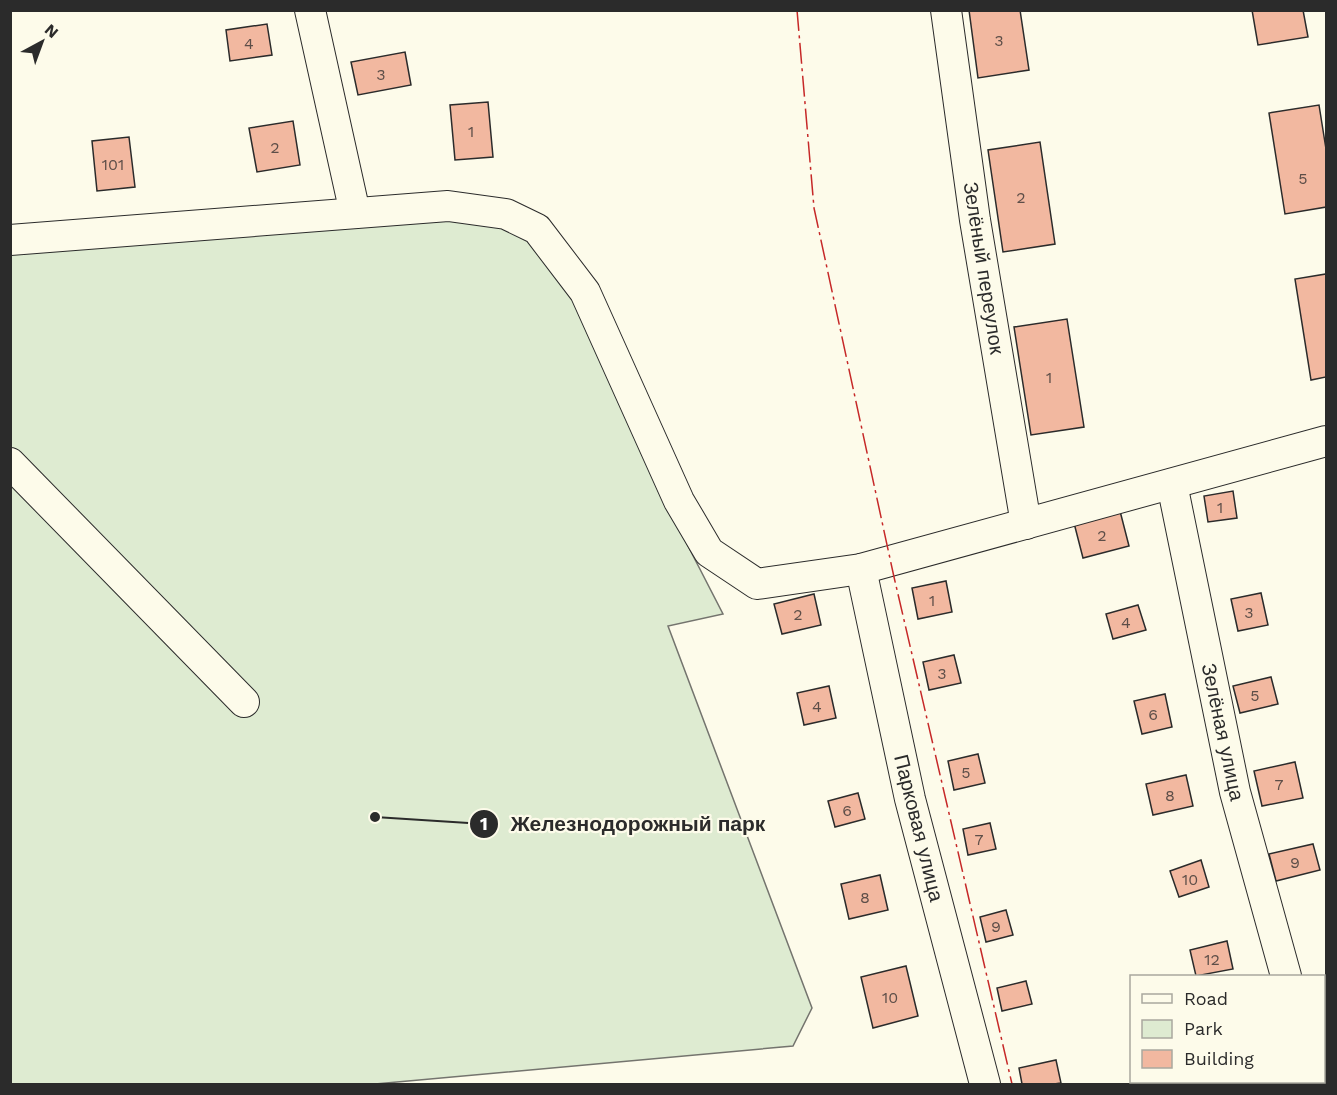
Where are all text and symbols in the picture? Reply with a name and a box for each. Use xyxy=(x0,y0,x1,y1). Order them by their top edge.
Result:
north arrow xyxy=(12,12,72,72)
text: N xyxy=(41,20,62,42)
house number: 3 xyxy=(994,31,1004,50)
house number: 4 xyxy=(244,34,254,53)
house number: 3 xyxy=(376,65,386,84)
house number: 1 xyxy=(468,122,474,141)
house number: 2 xyxy=(270,138,280,157)
house number: 101 xyxy=(102,155,124,174)
house number: 5 xyxy=(1298,169,1308,188)
street label: Зелёный переулок xyxy=(959,180,1010,356)
house number: 2 xyxy=(1016,188,1026,207)
house number: 1 xyxy=(1046,368,1052,387)
house number: 1 xyxy=(1217,498,1223,517)
house number: 2 xyxy=(1097,526,1107,545)
house number: 1 xyxy=(929,591,935,610)
house number: 3 xyxy=(1244,603,1254,622)
house number: 2 xyxy=(793,605,803,624)
house number: 4 xyxy=(1121,613,1131,632)
street label: Зелёная улица xyxy=(1197,661,1249,804)
house number: 3 xyxy=(937,664,947,683)
house number: 5 xyxy=(1250,686,1260,705)
house number: 4 xyxy=(812,697,822,716)
house number: 6 xyxy=(1148,705,1158,724)
street label: Парковая улица xyxy=(889,752,949,905)
house number: 5 xyxy=(961,763,971,782)
house number: 7 xyxy=(1275,775,1284,794)
house number: 8 xyxy=(1165,786,1175,805)
house number: 6 xyxy=(842,801,852,820)
callout: Железнодорожный парк xyxy=(469,804,778,843)
text: Железнодорожный парк xyxy=(510,811,766,836)
text: 1 xyxy=(480,813,488,834)
house number: 7 xyxy=(975,830,984,849)
house number: 9 xyxy=(1290,853,1300,872)
house number: 10 xyxy=(1182,870,1198,889)
house number: 8 xyxy=(860,888,870,907)
house number: 9 xyxy=(991,917,1001,936)
house number: 12 xyxy=(1204,950,1220,969)
legend xyxy=(1130,975,1325,1083)
house number: 10 xyxy=(882,988,898,1007)
text: Road xyxy=(1184,988,1228,1009)
text: Park xyxy=(1184,1018,1223,1039)
text: Building xyxy=(1184,1048,1254,1069)

